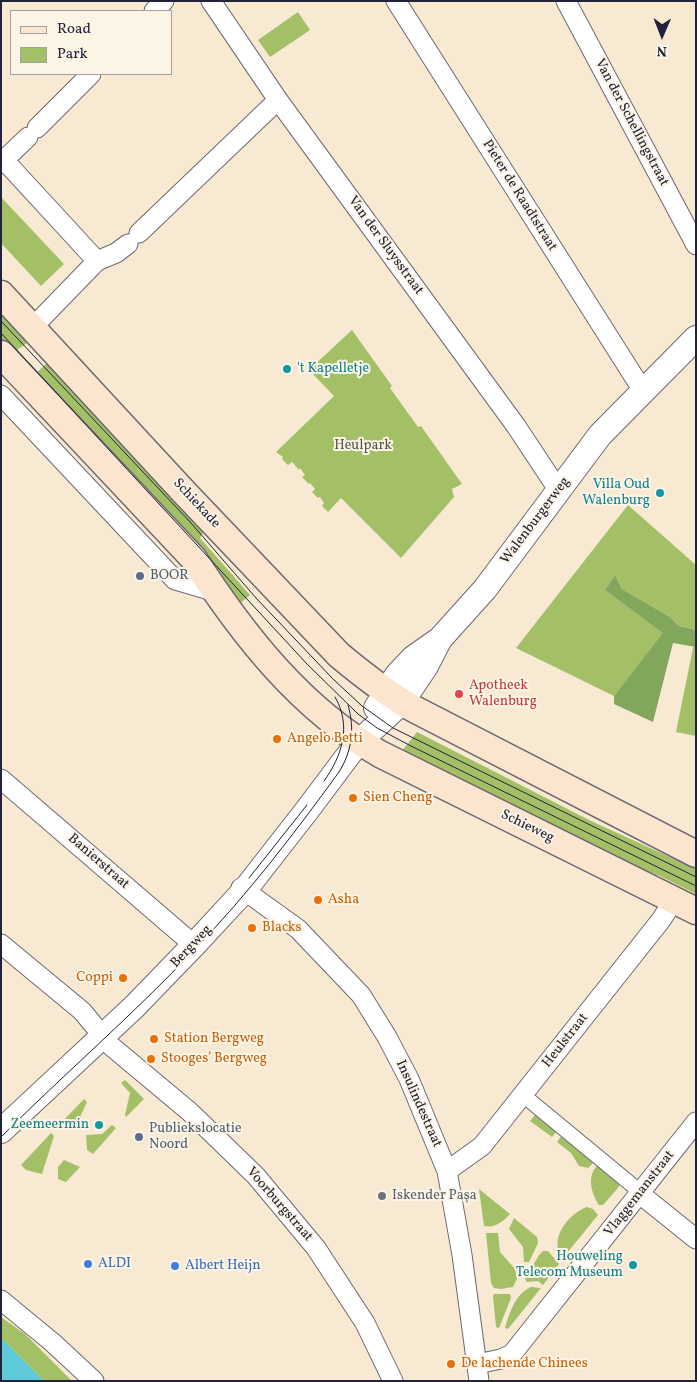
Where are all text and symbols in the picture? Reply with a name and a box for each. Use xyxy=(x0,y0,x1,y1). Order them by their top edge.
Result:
legend xyxy=(10,10,172,75)
north arrow xyxy=(637,10,687,60)
text: Road xyxy=(57,19,91,40)
text: N xyxy=(656,41,667,60)
text: Park xyxy=(57,44,88,65)
street label: Van der Schellingstraat xyxy=(590,56,672,190)
street label: Pieter de Raadtstraat xyxy=(478,137,560,255)
street label: Van der Sluysstraat xyxy=(344,193,426,299)
place label: 't Kapelletje xyxy=(297,361,369,377)
marker: 't Kapelletje xyxy=(281,363,293,375)
park label: Heulpark xyxy=(334,438,392,454)
street label: Walenburgerweg xyxy=(498,474,574,568)
street label: Schiekade xyxy=(169,476,223,532)
place label: Villa Oud Walenburg xyxy=(582,477,650,510)
marker: Villa Oud Walenburg xyxy=(654,487,666,499)
place label: BOOR xyxy=(150,568,189,584)
marker: BOOR xyxy=(134,570,146,582)
place label: Apotheek Walenburg xyxy=(469,678,537,710)
marker: Apotheek Walenburg xyxy=(453,688,465,700)
place label: Angelo Betti xyxy=(287,731,363,747)
marker: Angelo Betti xyxy=(271,733,283,745)
place label: Sien Cheng xyxy=(363,790,432,806)
marker: Sien Cheng xyxy=(347,792,359,804)
street label: Schieweg xyxy=(498,807,556,847)
street label: Banierstraat xyxy=(64,831,132,893)
place label: Asha xyxy=(328,892,359,908)
marker: Asha xyxy=(312,894,324,906)
place label: Blacks xyxy=(262,920,301,936)
street label: Bergweg xyxy=(168,922,216,972)
marker: Blacks xyxy=(246,922,258,934)
place label: Coppi xyxy=(76,970,113,986)
marker: Coppi xyxy=(117,972,129,984)
street label: Heulstraat xyxy=(539,1010,593,1072)
place label: Station Bergweg xyxy=(164,1031,264,1047)
marker: Station Bergweg xyxy=(148,1033,160,1045)
place label: Stooges’ Bergweg xyxy=(161,1051,267,1067)
marker: Stooges’ Bergweg xyxy=(145,1053,157,1065)
street label: Insulindestraat xyxy=(391,1058,445,1150)
place label: Zeemeermin xyxy=(10,1117,89,1133)
marker: Zeemeermin xyxy=(93,1119,105,1131)
place label: Publiekslocatie Noord xyxy=(149,1121,242,1154)
marker: Publiekslocatie Noord xyxy=(133,1131,145,1143)
street label: Vlaggemanstraat xyxy=(601,1148,679,1240)
street label: Voorburgstraat xyxy=(242,1164,316,1246)
place label: Iskender Paşa xyxy=(392,1188,477,1204)
marker: Iskender Paşa xyxy=(376,1190,388,1202)
place label: Houweling Telecom Museum xyxy=(516,1249,623,1282)
place label: ALDI xyxy=(98,1256,131,1272)
marker: ALDI xyxy=(82,1258,94,1270)
place label: Albert Heijn xyxy=(185,1258,260,1274)
marker: Houweling Telecom Museum xyxy=(627,1259,639,1271)
marker: Albert Heijn xyxy=(169,1260,181,1272)
place label: De lachende Chinees xyxy=(461,1356,588,1372)
marker: De lachende Chinees xyxy=(445,1358,457,1370)

